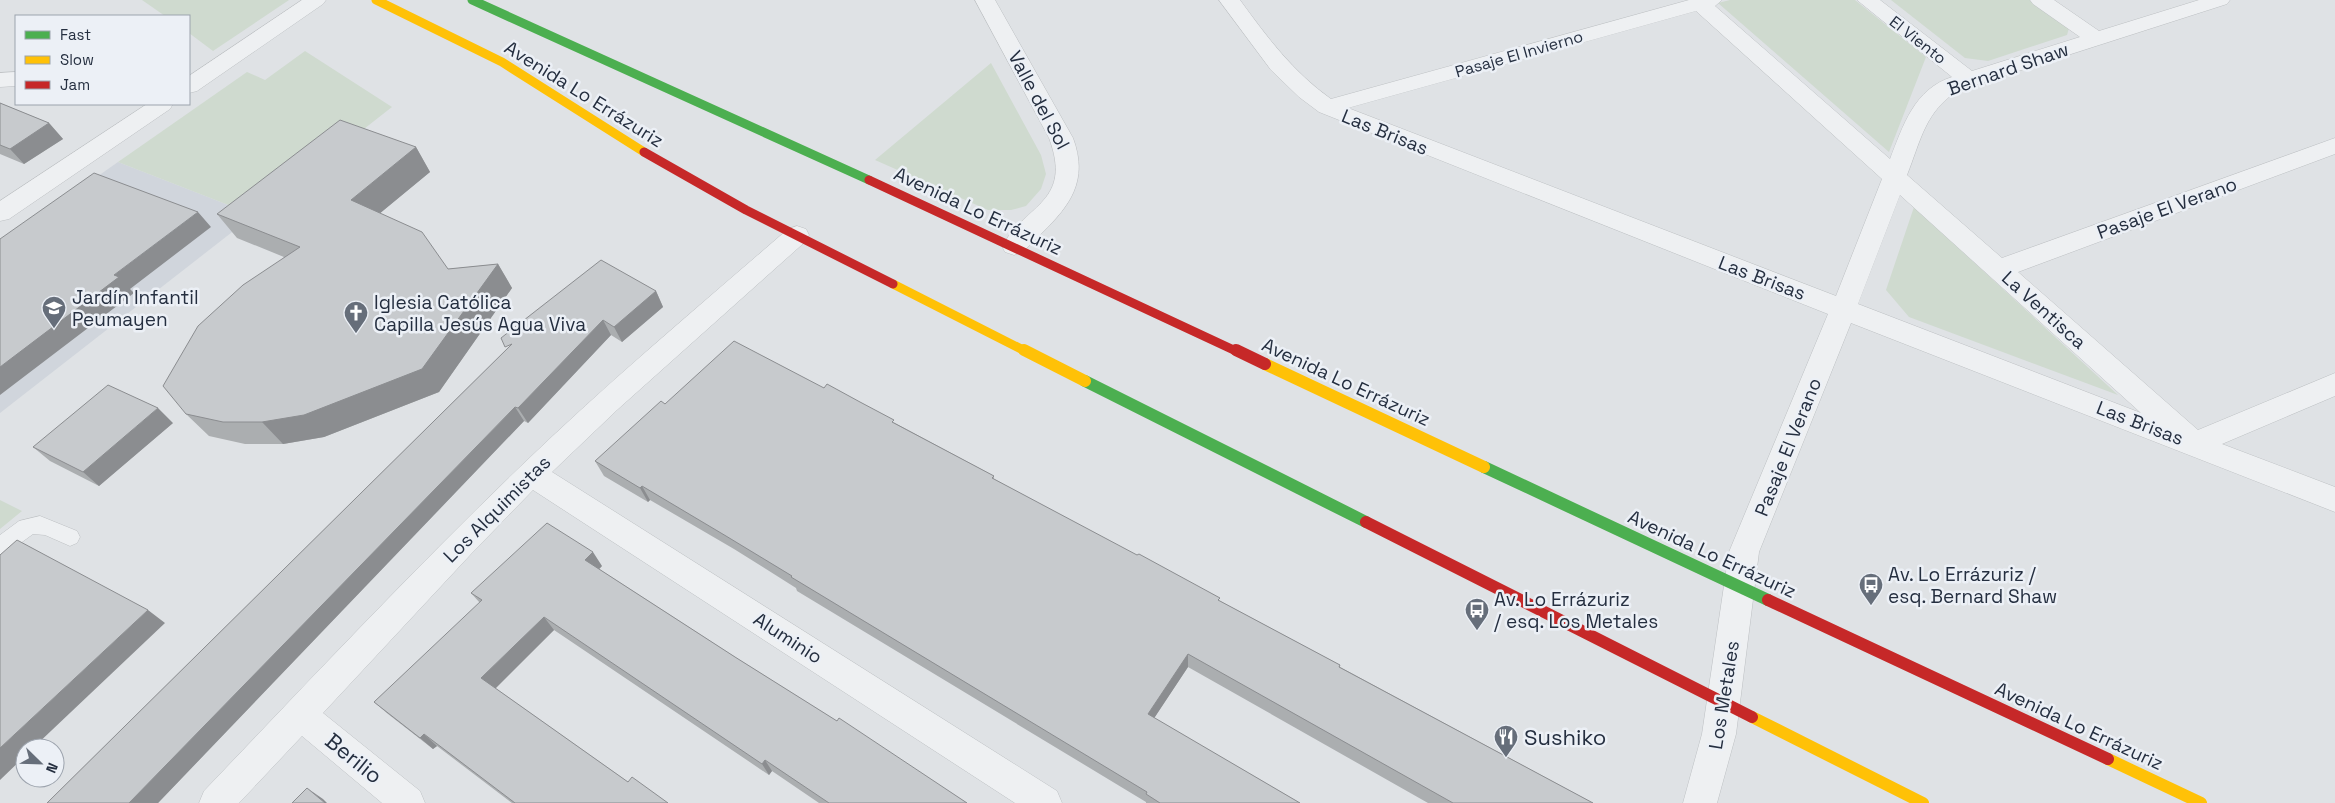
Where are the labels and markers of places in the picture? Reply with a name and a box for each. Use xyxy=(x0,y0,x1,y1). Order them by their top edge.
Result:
place label: Jardín Infantil Peumayen xyxy=(72,285,199,332)
place label: Iglesia Católica Capilla Jesús Agua Viva xyxy=(374,290,586,337)
school or university icon: Jardín Infantil Peumayen xyxy=(41,295,67,329)
church icon: Iglesia Católica Capilla Jesús Agua Viva xyxy=(343,300,369,334)
place label: Av. Lo Errázuriz / esq. Bernard Shaw xyxy=(1888,562,2057,609)
bus stop icon: Av. Lo Errázuriz / esq. Bernard Shaw xyxy=(1858,572,1884,606)
place label: Av. Lo Errázuriz / esq. Los Metales xyxy=(1494,587,1658,634)
bus stop icon: Av. Lo Errázuriz / esq. Los Metales xyxy=(1464,597,1490,631)
place label: Sushiko xyxy=(1524,723,1606,751)
restaurant icon: Sushiko xyxy=(1493,724,1519,758)

